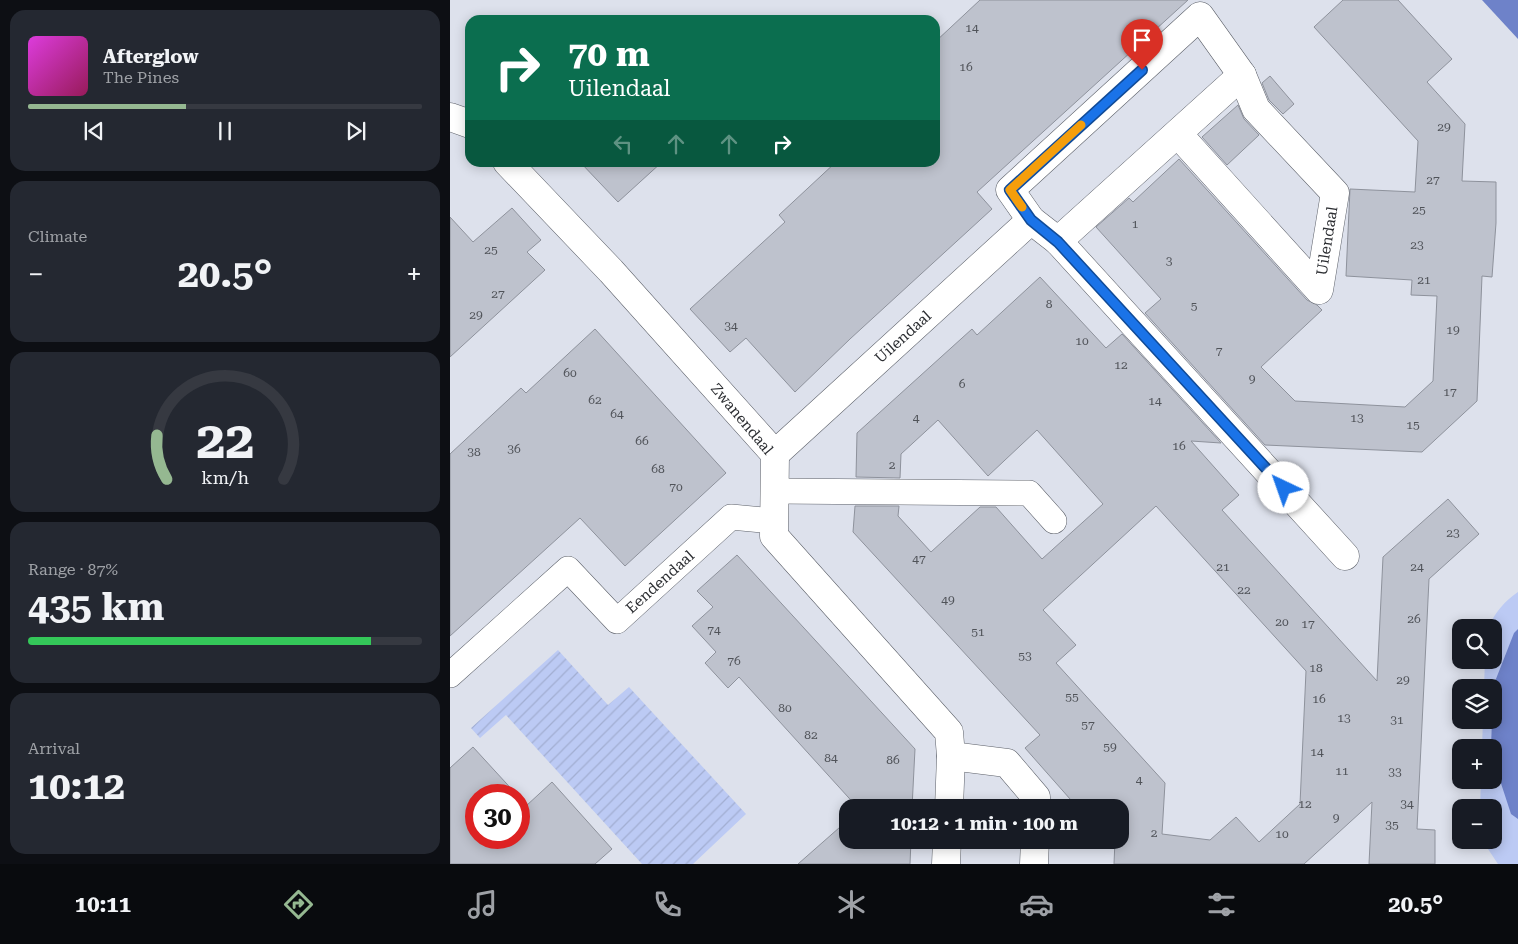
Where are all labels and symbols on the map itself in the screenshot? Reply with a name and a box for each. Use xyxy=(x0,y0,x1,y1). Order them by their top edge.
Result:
pin xyxy=(1121,19,1163,70)
house number: 14 xyxy=(965,21,979,35)
house number: 16 xyxy=(959,60,973,74)
house number: 29 xyxy=(1437,120,1451,134)
house number: 27 xyxy=(1426,173,1440,187)
house number: 25 xyxy=(1412,203,1426,217)
street label: Uilendaal xyxy=(1313,205,1341,277)
house number: 1 xyxy=(1132,217,1139,231)
house number: 23 xyxy=(1410,238,1424,252)
house number: 25 xyxy=(484,243,498,257)
house number: 3 xyxy=(1166,254,1173,268)
house number: 21 xyxy=(1417,273,1431,287)
house number: 27 xyxy=(491,287,505,301)
house number: 8 xyxy=(1046,297,1053,311)
house number: 5 xyxy=(1191,299,1198,313)
street label: Uilendaal xyxy=(871,307,935,367)
house number: 29 xyxy=(469,308,483,322)
house number: 34 xyxy=(724,319,738,333)
house number: 19 xyxy=(1446,323,1460,337)
house number: 10 xyxy=(1075,334,1089,348)
house number: 7 xyxy=(1216,344,1223,358)
house number: 12 xyxy=(1114,358,1128,372)
house number: 60 xyxy=(563,366,577,380)
house number: 9 xyxy=(1249,372,1256,386)
house number: 6 xyxy=(959,377,966,391)
street label: Zwanendaal xyxy=(707,380,777,459)
house number: 17 xyxy=(1443,385,1457,399)
house number: 62 xyxy=(588,393,602,407)
house number: 14 xyxy=(1148,394,1162,408)
house number: 64 xyxy=(610,407,624,421)
house number: 4 xyxy=(913,411,920,425)
house number: 13 xyxy=(1350,411,1364,425)
house number: 15 xyxy=(1406,418,1420,432)
house number: 66 xyxy=(635,434,649,448)
house number: 16 xyxy=(1172,439,1186,453)
house number: 36 xyxy=(507,442,521,456)
house number: 38 xyxy=(467,445,481,459)
house number: 2 xyxy=(889,458,896,472)
position arrow xyxy=(1257,461,1309,513)
house number: 68 xyxy=(651,462,665,476)
house number: 70 xyxy=(669,480,683,494)
house number: 23 xyxy=(1446,526,1460,540)
street label: Eendendaal xyxy=(622,546,698,617)
house number: 47 xyxy=(912,552,926,566)
house number: 21 xyxy=(1216,560,1230,574)
house number: 24 xyxy=(1410,560,1424,574)
house number: 22 xyxy=(1237,583,1251,597)
house number: 49 xyxy=(941,593,955,607)
house number: 26 xyxy=(1407,612,1421,626)
house number: 20 xyxy=(1275,615,1289,629)
house number: 17 xyxy=(1301,617,1315,631)
house number: 74 xyxy=(707,623,721,637)
house number: 51 xyxy=(971,625,985,639)
house number: 53 xyxy=(1018,649,1032,663)
house number: 76 xyxy=(727,654,741,668)
house number: 18 xyxy=(1309,661,1323,675)
house number: 29 xyxy=(1396,673,1410,687)
house number: 55 xyxy=(1065,690,1079,704)
house number: 16 xyxy=(1312,692,1326,706)
house number: 80 xyxy=(778,701,792,715)
house number: 13 xyxy=(1337,711,1351,725)
house number: 31 xyxy=(1390,713,1404,727)
house number: 57 xyxy=(1081,718,1095,732)
house number: 82 xyxy=(804,728,818,742)
house number: 59 xyxy=(1103,740,1117,754)
house number: 14 xyxy=(1310,745,1324,759)
house number: 84 xyxy=(824,751,838,765)
house number: 86 xyxy=(886,753,900,767)
house number: 11 xyxy=(1335,764,1349,778)
house number: 33 xyxy=(1388,765,1402,779)
house number: 4 xyxy=(1136,773,1143,787)
speed limit sign: 30 xyxy=(465,784,530,849)
house number: 12 xyxy=(1298,797,1312,811)
house number: 34 xyxy=(1400,797,1414,811)
house number: 9 xyxy=(1333,811,1340,825)
house number: 35 xyxy=(1385,818,1399,832)
house number: 2 xyxy=(1151,826,1158,840)
house number: 10 xyxy=(1275,827,1289,841)

